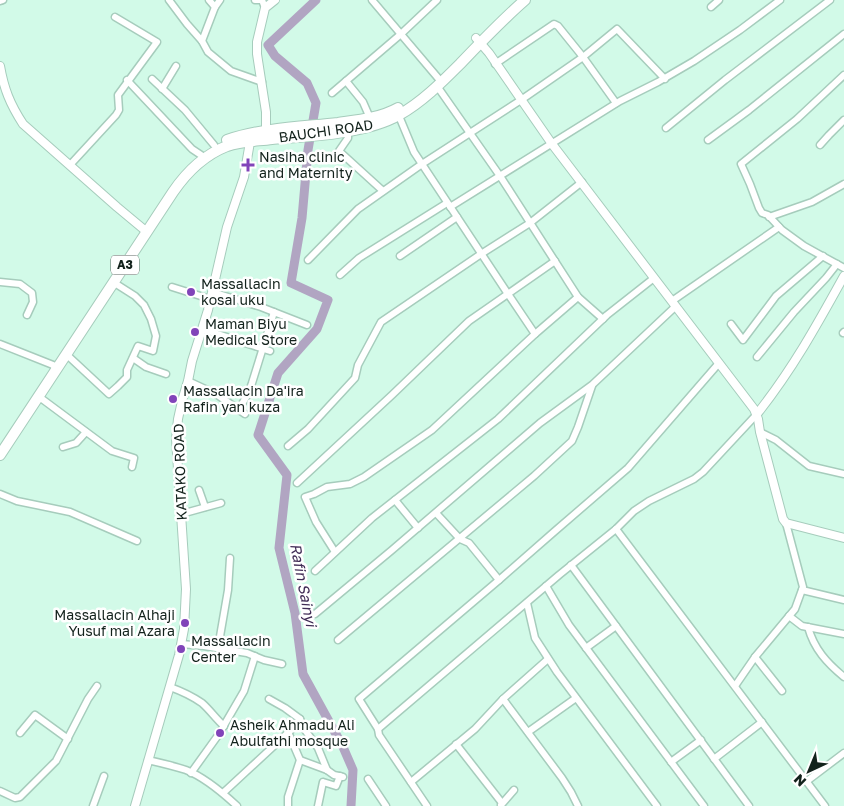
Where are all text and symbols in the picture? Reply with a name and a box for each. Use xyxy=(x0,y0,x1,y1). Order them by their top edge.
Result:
street label: BAUCHI ROAD xyxy=(278,115,374,146)
place label: Nasiha clinic and Maternity xyxy=(259,148,353,181)
marker: Nasiha clinic and Maternity xyxy=(241,158,255,172)
road number: A3 xyxy=(111,256,139,274)
place label: Massallacin kosai uku xyxy=(201,275,281,308)
marker: Massallacin kosai uku xyxy=(185,286,197,298)
place label: Maman Biyu Medical Store xyxy=(205,315,297,348)
marker: Maman Biyu Medical Store xyxy=(189,326,201,338)
place label: Massallacin Da'ira Rafin yan kuza xyxy=(183,382,304,415)
marker: Massallacin Da'ira Rafin yan kuza xyxy=(167,393,179,405)
street label: KATAKO ROAD xyxy=(169,423,190,521)
water label: Rafin Sainyi xyxy=(286,542,321,630)
place label: Massallacin Alhaji Yusuf mai Azara xyxy=(54,606,175,639)
marker: Massallacin Alhaji Yusuf mai Azara xyxy=(179,617,191,629)
place label: Massallacin Center xyxy=(191,632,271,665)
marker: Massallacin Center xyxy=(175,643,187,655)
place label: Asheik Ahmadu Ali Abulfathi mosque xyxy=(230,716,355,749)
marker: Asheik Ahmadu Ali Abulfathi mosque xyxy=(214,727,226,739)
north arrow xyxy=(784,746,834,796)
text: N xyxy=(790,771,809,791)

